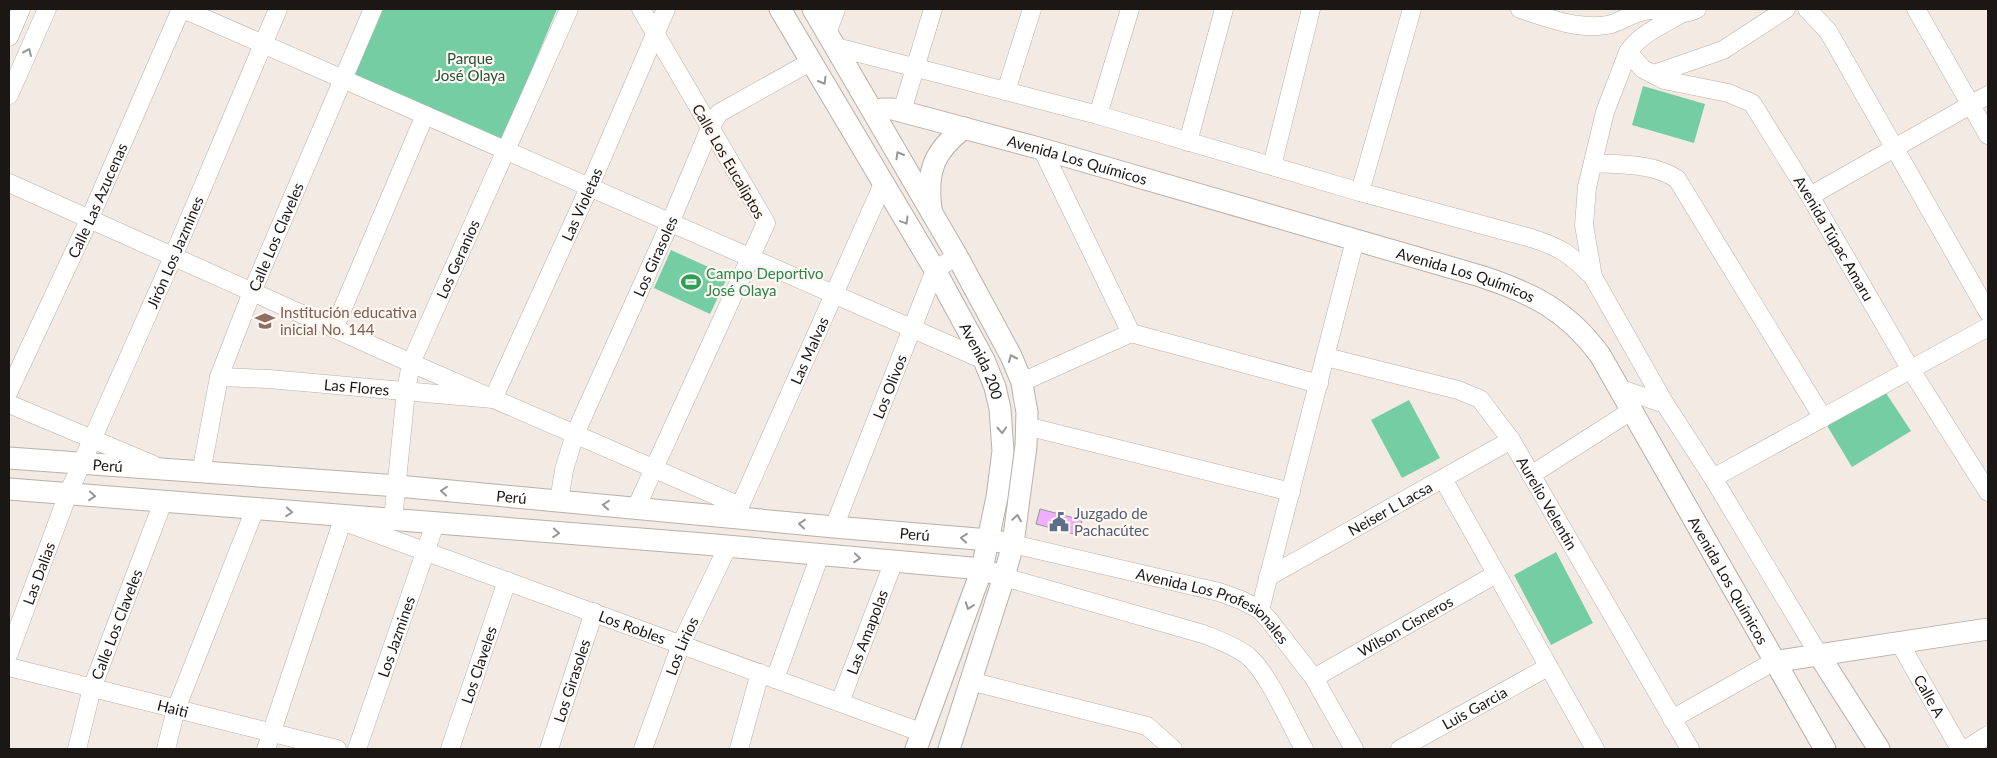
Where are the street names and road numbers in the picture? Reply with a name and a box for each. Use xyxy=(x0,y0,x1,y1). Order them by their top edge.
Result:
street label: Calle Los Eucaliptos xyxy=(689,100,769,222)
street label: Avenida Los Químicos xyxy=(1005,131,1149,188)
street label: Calle Las Azucenas xyxy=(64,140,131,261)
street label: Las Violetas xyxy=(557,165,606,243)
street label: Avenida Túpac Amaru xyxy=(1791,172,1878,304)
street label: Calle Los Claveles xyxy=(244,180,307,294)
street label: Jirón Los Jazmines xyxy=(142,193,207,311)
street label: Los Girasoles xyxy=(629,213,681,299)
street label: Los Geranios xyxy=(432,217,483,301)
street label: Avenida Los Químicos xyxy=(1394,243,1538,306)
street label: Las Malvas xyxy=(786,314,832,387)
street label: Avenida 200 xyxy=(956,319,1007,401)
street label: Los Olivos xyxy=(868,352,910,421)
street label: Las Flores xyxy=(323,375,390,399)
street label: Aurelio Velentin xyxy=(1513,453,1582,553)
street label: Perú xyxy=(92,455,124,475)
street label: Neiser L Lacsa xyxy=(1345,477,1435,539)
street label: Perú xyxy=(496,486,527,507)
street label: Avenida Los Químicos xyxy=(1685,513,1772,647)
street label: Perú xyxy=(899,524,931,544)
street label: Las Dalias xyxy=(19,540,58,607)
street label: Avenida Los Profesionales xyxy=(1134,564,1293,647)
street label: Calle Los Claveles xyxy=(87,567,146,682)
street label: Las Amapolas xyxy=(842,587,891,677)
street label: Wilson Cisneros xyxy=(1354,592,1456,660)
street label: Los Jazmines xyxy=(374,594,418,679)
street label: Los Robles xyxy=(596,606,668,647)
street label: Los Lirios xyxy=(662,614,702,678)
street label: Los Claveles xyxy=(457,624,500,706)
street label: Los Girasoles xyxy=(549,637,593,724)
street label: Calle A xyxy=(1910,671,1949,721)
street label: Luis Garcia xyxy=(1439,683,1510,733)
street label: Haiti xyxy=(155,695,190,721)

